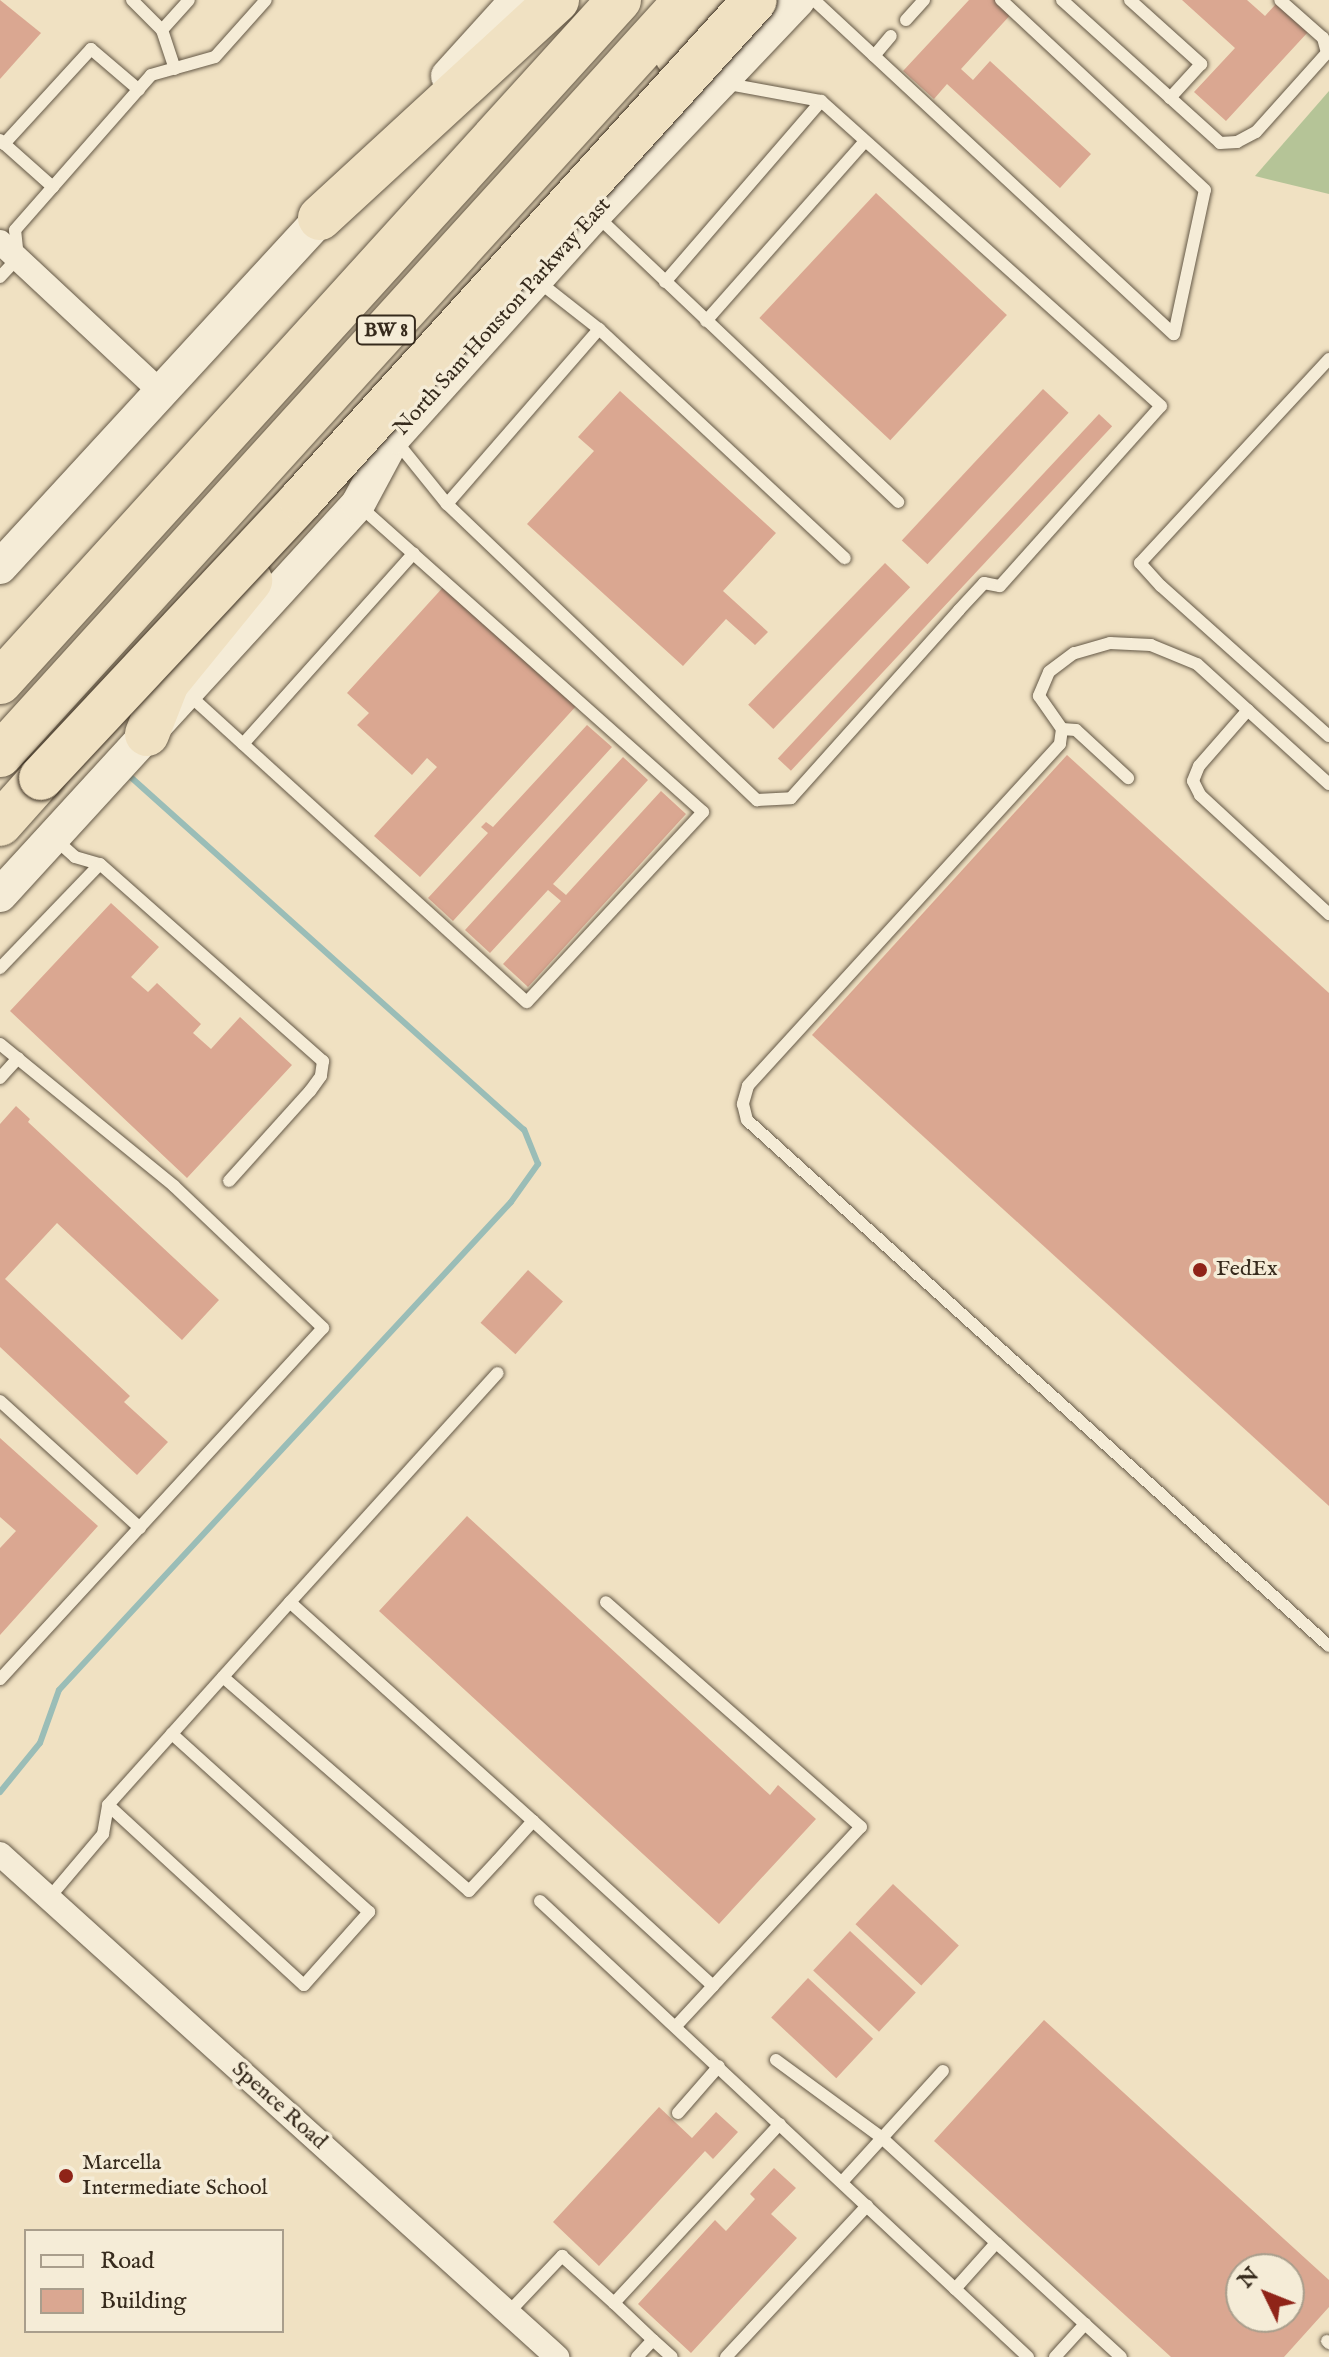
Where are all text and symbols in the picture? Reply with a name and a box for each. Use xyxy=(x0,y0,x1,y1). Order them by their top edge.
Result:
street label: North Sam Houston Parkway East xyxy=(389,193,617,441)
road number: BW 8 xyxy=(354,314,418,346)
place label: FedEx xyxy=(1216,1257,1278,1283)
marker: FedEx xyxy=(1191,1261,1209,1279)
street label: Spence Road xyxy=(226,2056,332,2156)
place label: Marcella Intermediate School xyxy=(82,2150,267,2202)
marker: Marcella Intermediate School xyxy=(57,2167,75,2185)
legend xyxy=(24,2229,284,2333)
text: Road xyxy=(100,2246,154,2277)
north arrow xyxy=(1225,2253,1305,2333)
text: N xyxy=(1232,2261,1266,2295)
text: Building xyxy=(100,2286,186,2317)

